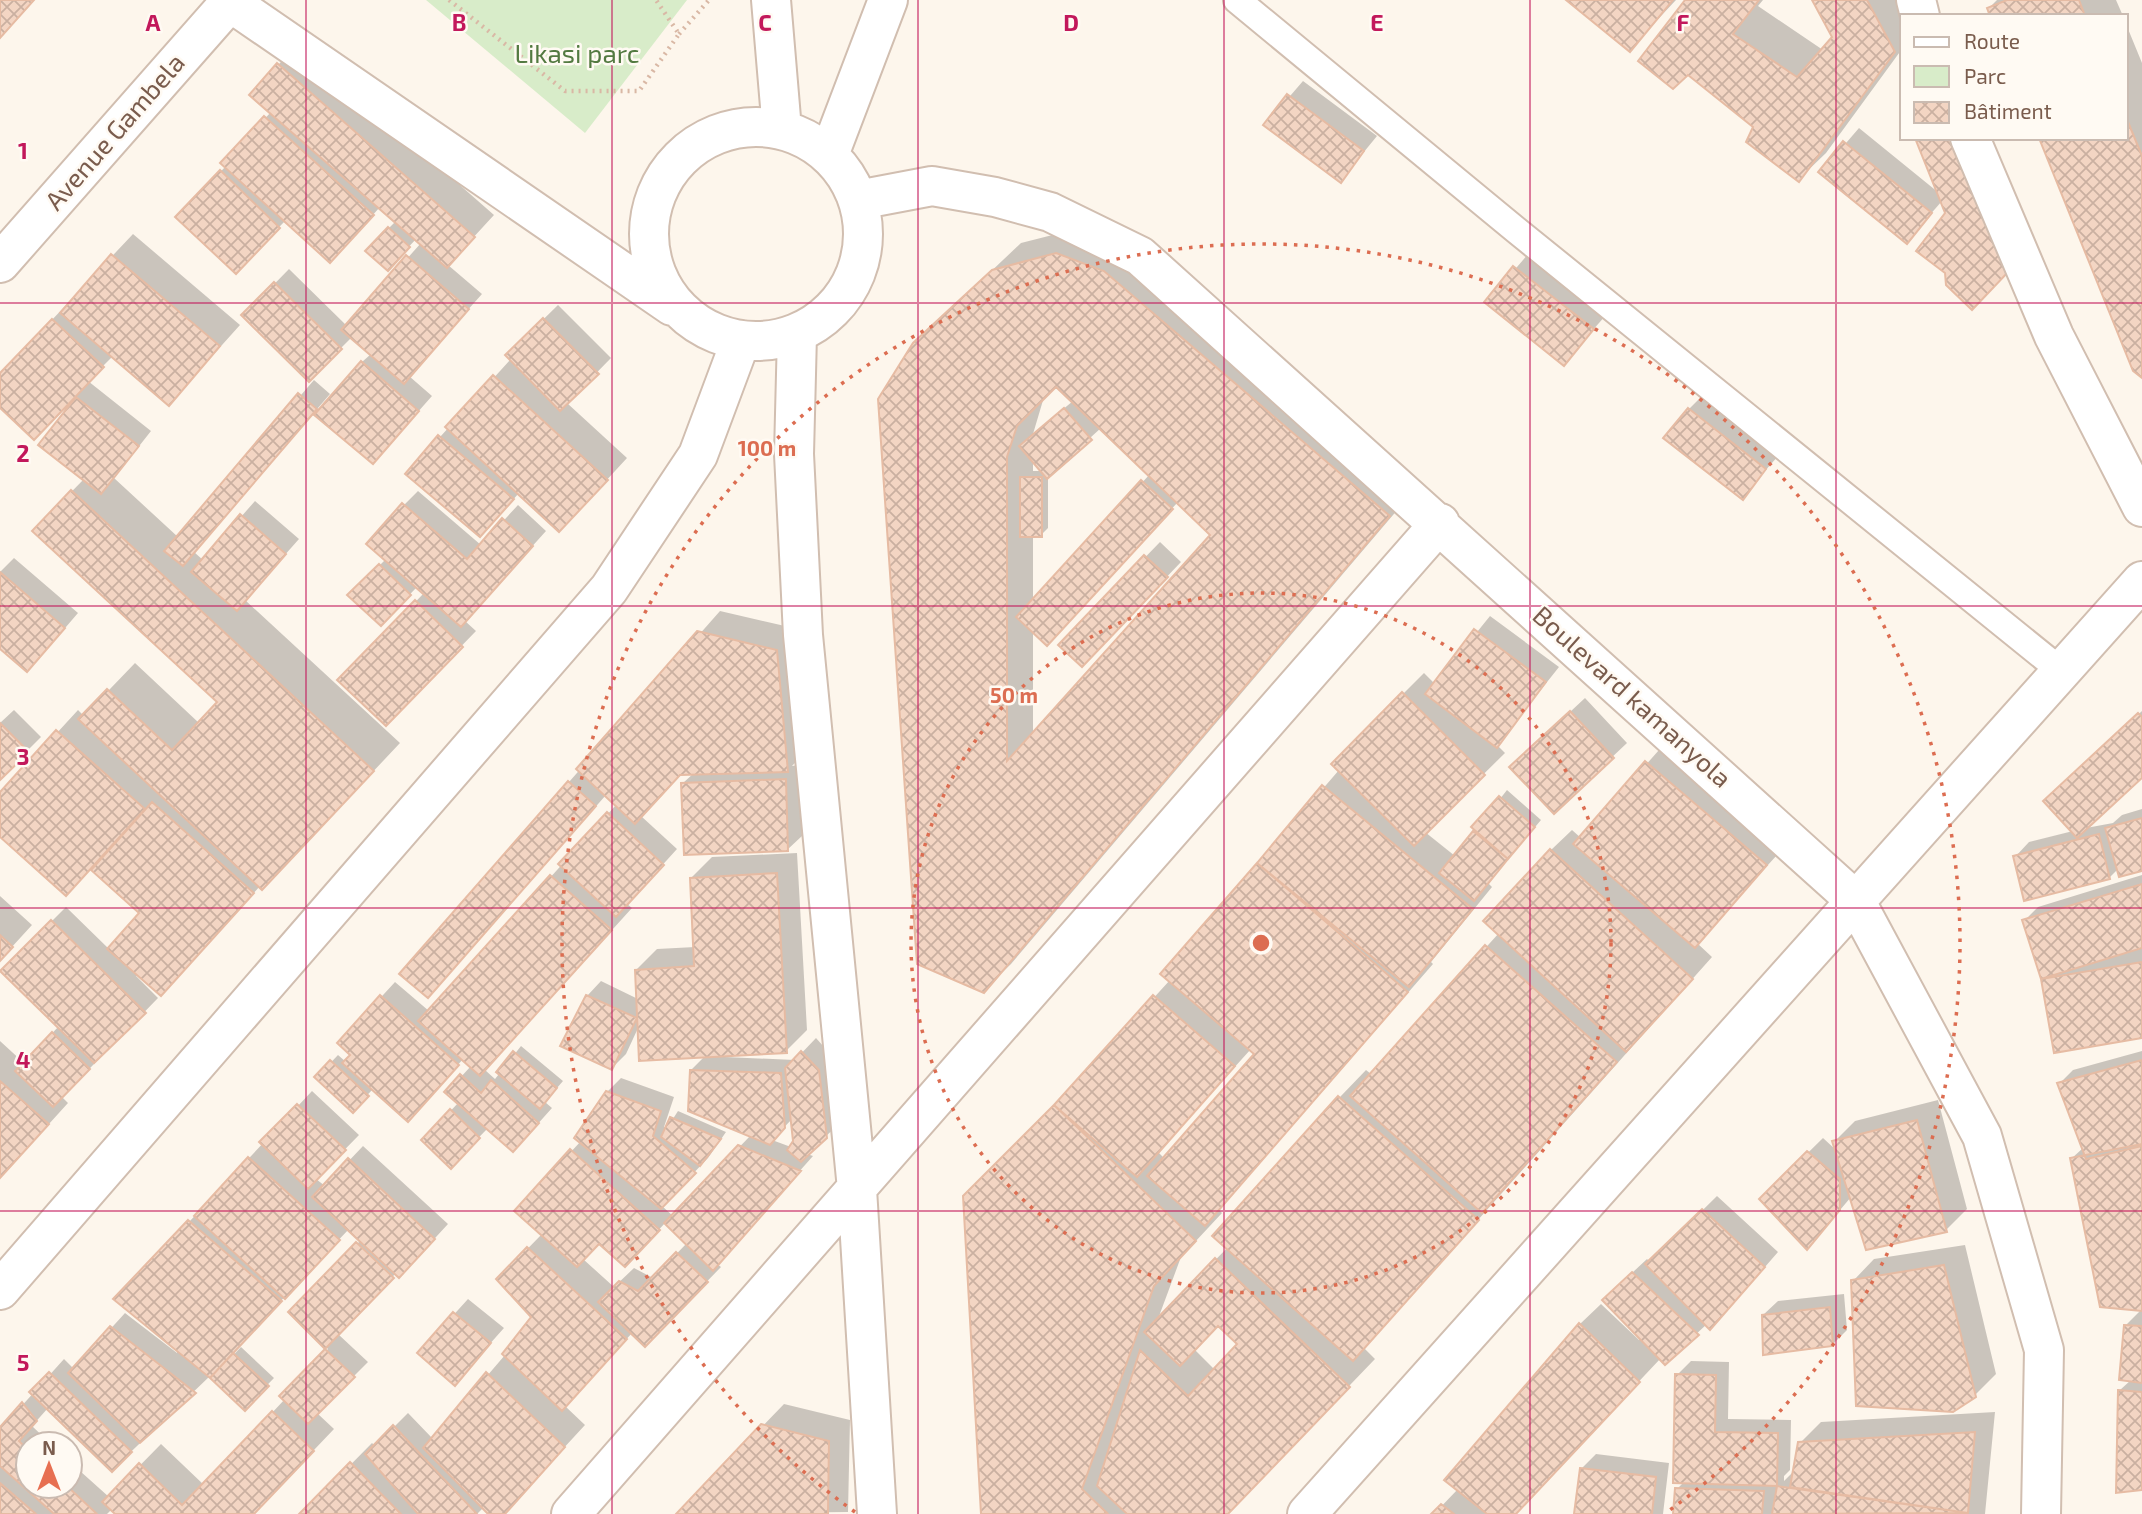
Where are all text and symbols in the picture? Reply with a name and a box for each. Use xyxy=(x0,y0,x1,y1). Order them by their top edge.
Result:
text: A xyxy=(145,8,161,36)
text: B xyxy=(452,8,466,36)
text: C xyxy=(758,8,772,36)
text: D xyxy=(1063,8,1079,36)
text: E xyxy=(1370,8,1384,36)
text: F xyxy=(1677,8,1690,36)
legend xyxy=(1900,14,2128,140)
text: Route xyxy=(1964,28,2020,53)
park label: Likasi parc xyxy=(515,37,639,68)
street label: Avenue Gambela xyxy=(38,46,190,216)
text: Parc xyxy=(1964,63,2006,88)
text: Bâtiment xyxy=(1964,98,2052,123)
text: 1 xyxy=(18,136,28,164)
text: 100 m xyxy=(738,435,796,460)
text: 2 xyxy=(16,439,30,467)
street label: Boulevard kamanyola xyxy=(1527,599,1739,793)
text: 50 m xyxy=(990,682,1038,707)
text: 3 xyxy=(16,742,30,770)
centre of rings xyxy=(1249,931,1273,955)
text: 4 xyxy=(16,1045,30,1073)
text: 5 xyxy=(17,1348,29,1376)
north arrow xyxy=(14,1430,84,1500)
text: N xyxy=(42,1436,56,1459)

